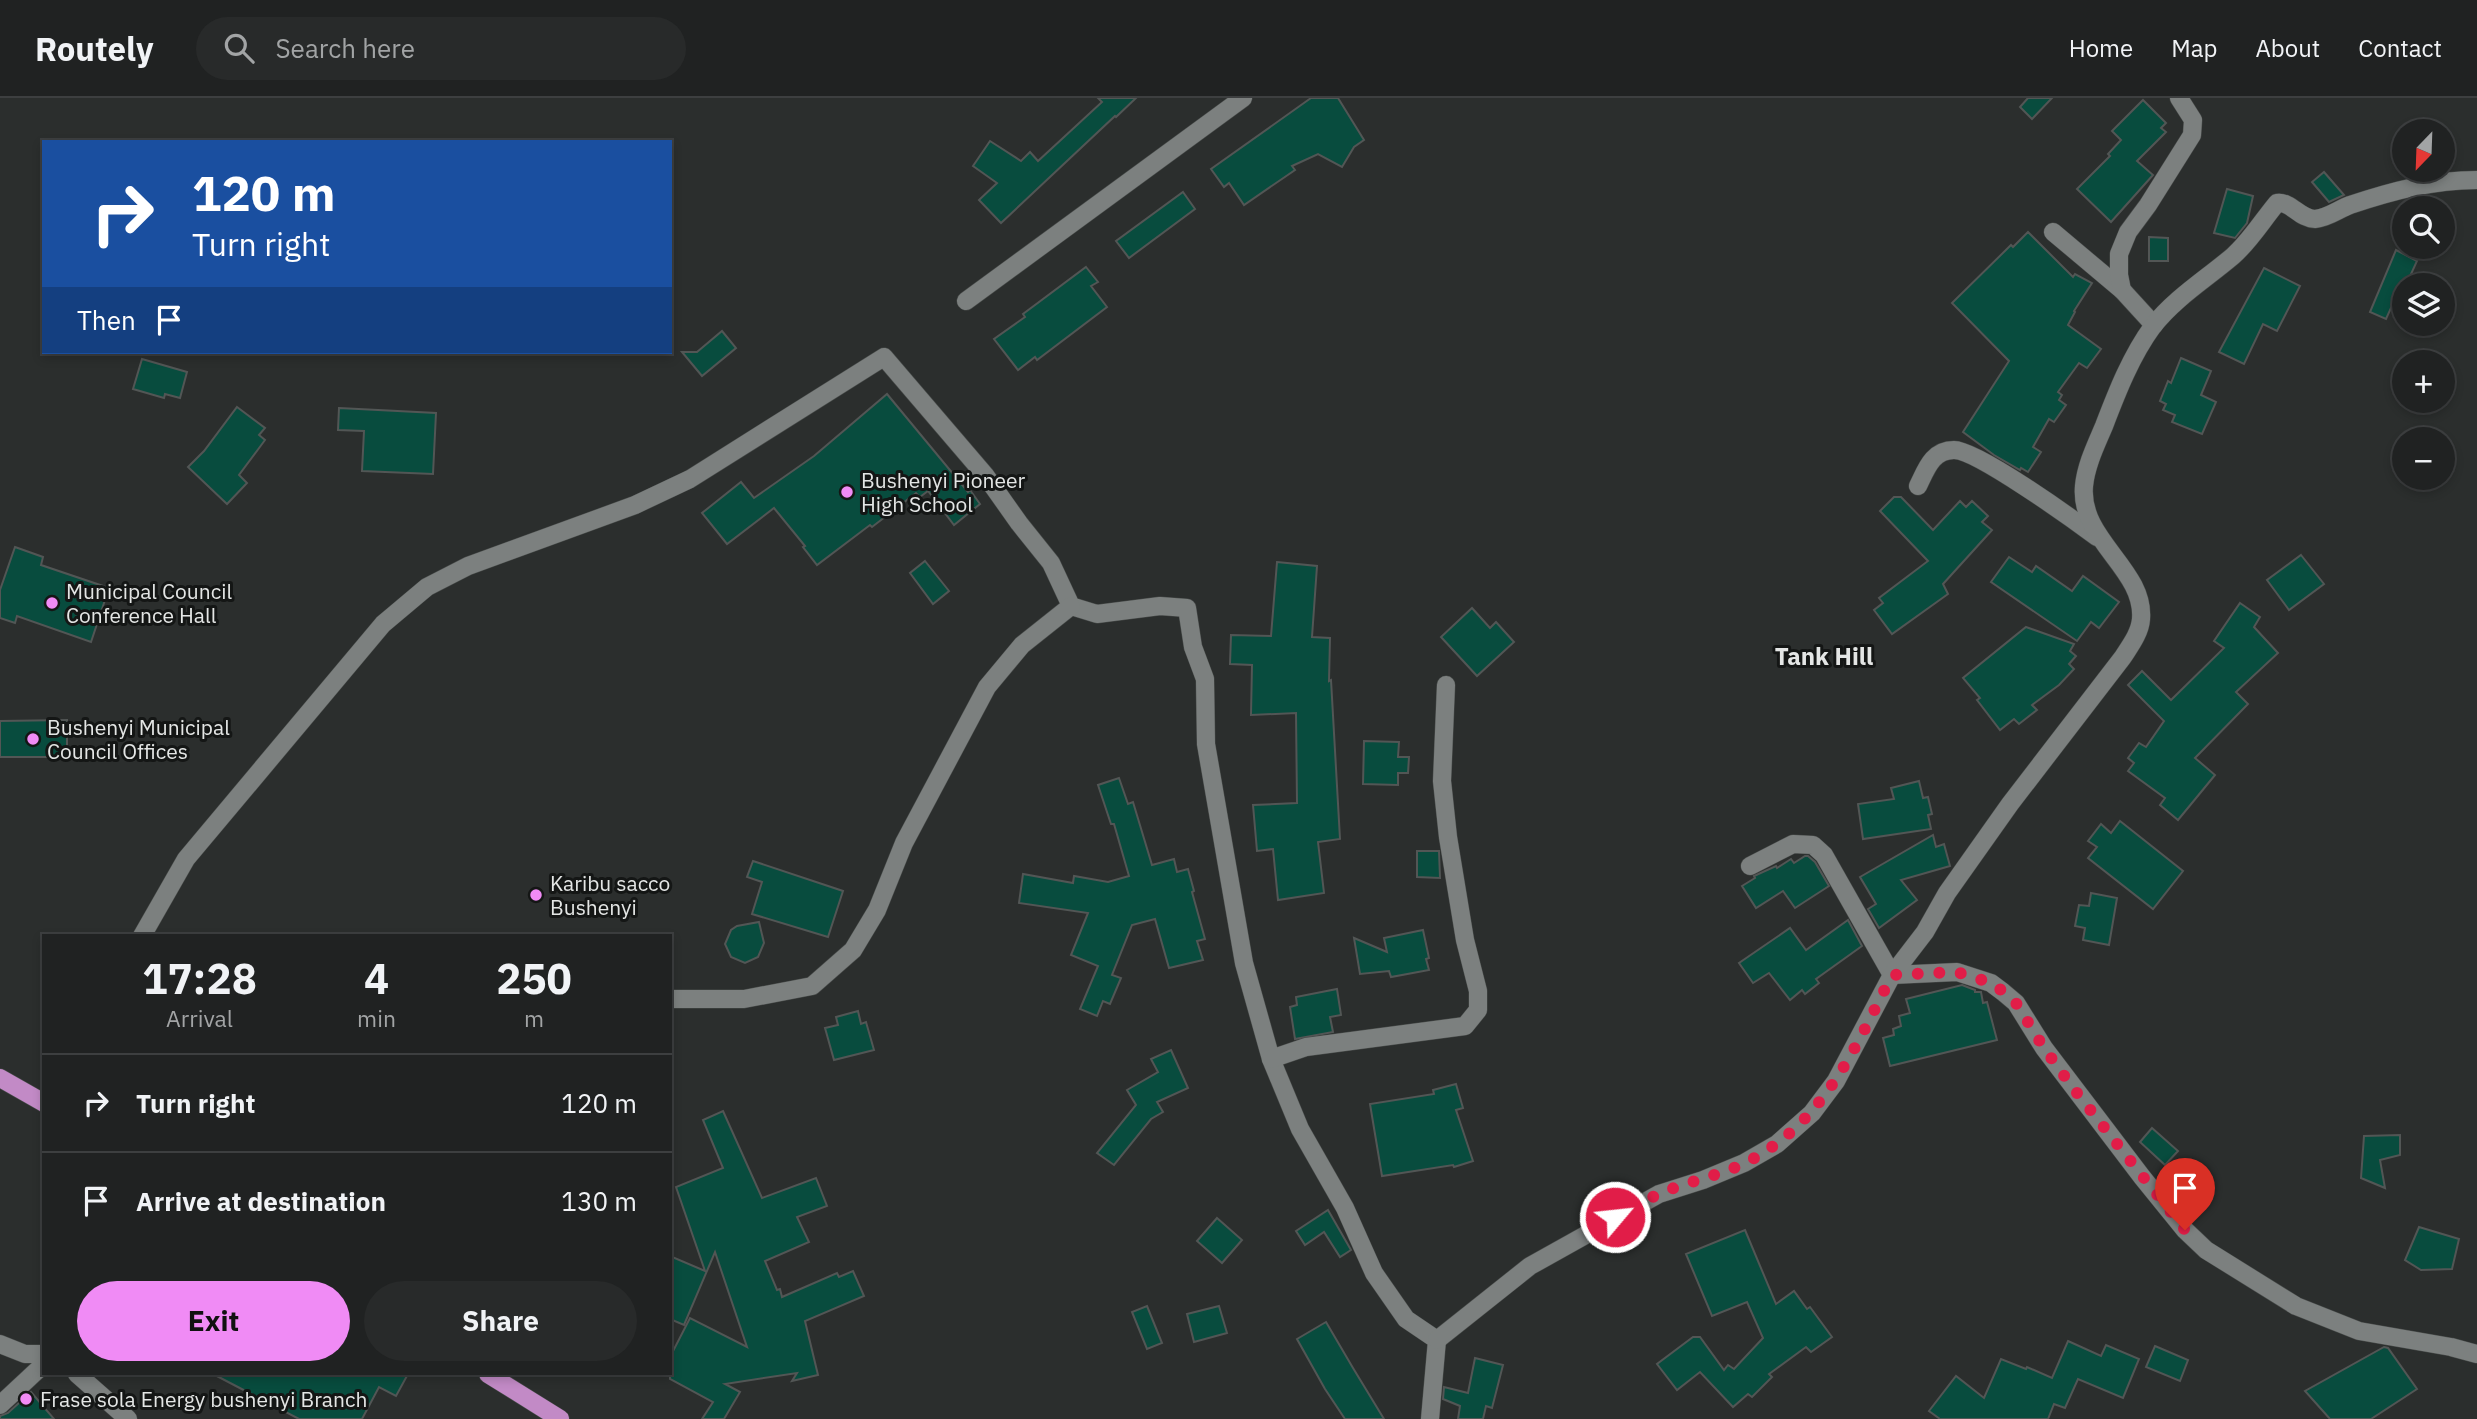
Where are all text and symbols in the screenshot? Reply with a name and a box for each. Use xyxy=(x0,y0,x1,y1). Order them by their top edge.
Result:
search box xyxy=(196,17,686,80)
text: Routely xyxy=(35,27,154,70)
icon: search xyxy=(220,29,258,67)
text: Search here xyxy=(276,31,415,65)
text: Home xyxy=(2069,32,2133,64)
text: Map xyxy=(2171,32,2217,64)
text: About xyxy=(2255,32,2320,64)
text: Contact xyxy=(2358,32,2442,64)
north arrow xyxy=(2392,119,2455,182)
map controls xyxy=(2392,119,2455,490)
text: 120 m xyxy=(192,161,336,224)
icon: right xyxy=(77,168,168,259)
button: search xyxy=(2392,196,2455,259)
text: Turn right xyxy=(192,223,330,265)
button: layers xyxy=(2392,273,2455,336)
icon: arrive xyxy=(150,301,188,339)
text: Then xyxy=(77,303,136,337)
button: + xyxy=(2392,350,2455,413)
button: − xyxy=(2392,427,2455,490)
place label: Bushenyi Pioneer High School xyxy=(861,466,1025,518)
marker: Bushenyi Pioneer High School xyxy=(839,484,855,500)
place label: Municipal Council Conference Hall xyxy=(66,577,233,629)
marker: Municipal Council Conference Hall xyxy=(44,595,60,611)
district label: Tank Hill xyxy=(1775,640,1873,672)
place label: Bushenyi Municipal Council Offices xyxy=(47,713,230,765)
marker: Bushenyi Municipal Council Offices xyxy=(25,731,41,747)
place label: Karibu sacco Bushenyi xyxy=(550,869,670,921)
marker: Karibu sacco Bushenyi xyxy=(528,887,544,903)
text: 17:28 xyxy=(142,951,257,1006)
text: 4 xyxy=(364,951,389,1006)
text: 250 xyxy=(496,951,572,1006)
text: Arrival xyxy=(166,1003,233,1033)
text: min xyxy=(357,1003,396,1033)
text: m xyxy=(524,1003,544,1033)
icon: right xyxy=(77,1084,115,1122)
text: Turn right xyxy=(136,1086,255,1120)
text: 120 m xyxy=(561,1086,637,1120)
pin xyxy=(2155,1158,2215,1230)
icon: arrive xyxy=(2166,1169,2204,1207)
position arrow xyxy=(1578,1180,1652,1254)
icon: arrive xyxy=(77,1182,115,1220)
text: Arrive at destination xyxy=(136,1184,386,1218)
text: 130 m xyxy=(561,1184,637,1218)
button: Exit xyxy=(77,1281,350,1361)
button: Share xyxy=(364,1281,637,1361)
place label: Frase sola Energy bushenyi Branch xyxy=(40,1385,368,1413)
marker: Frase sola Energy bushenyi Branch xyxy=(18,1391,34,1407)

